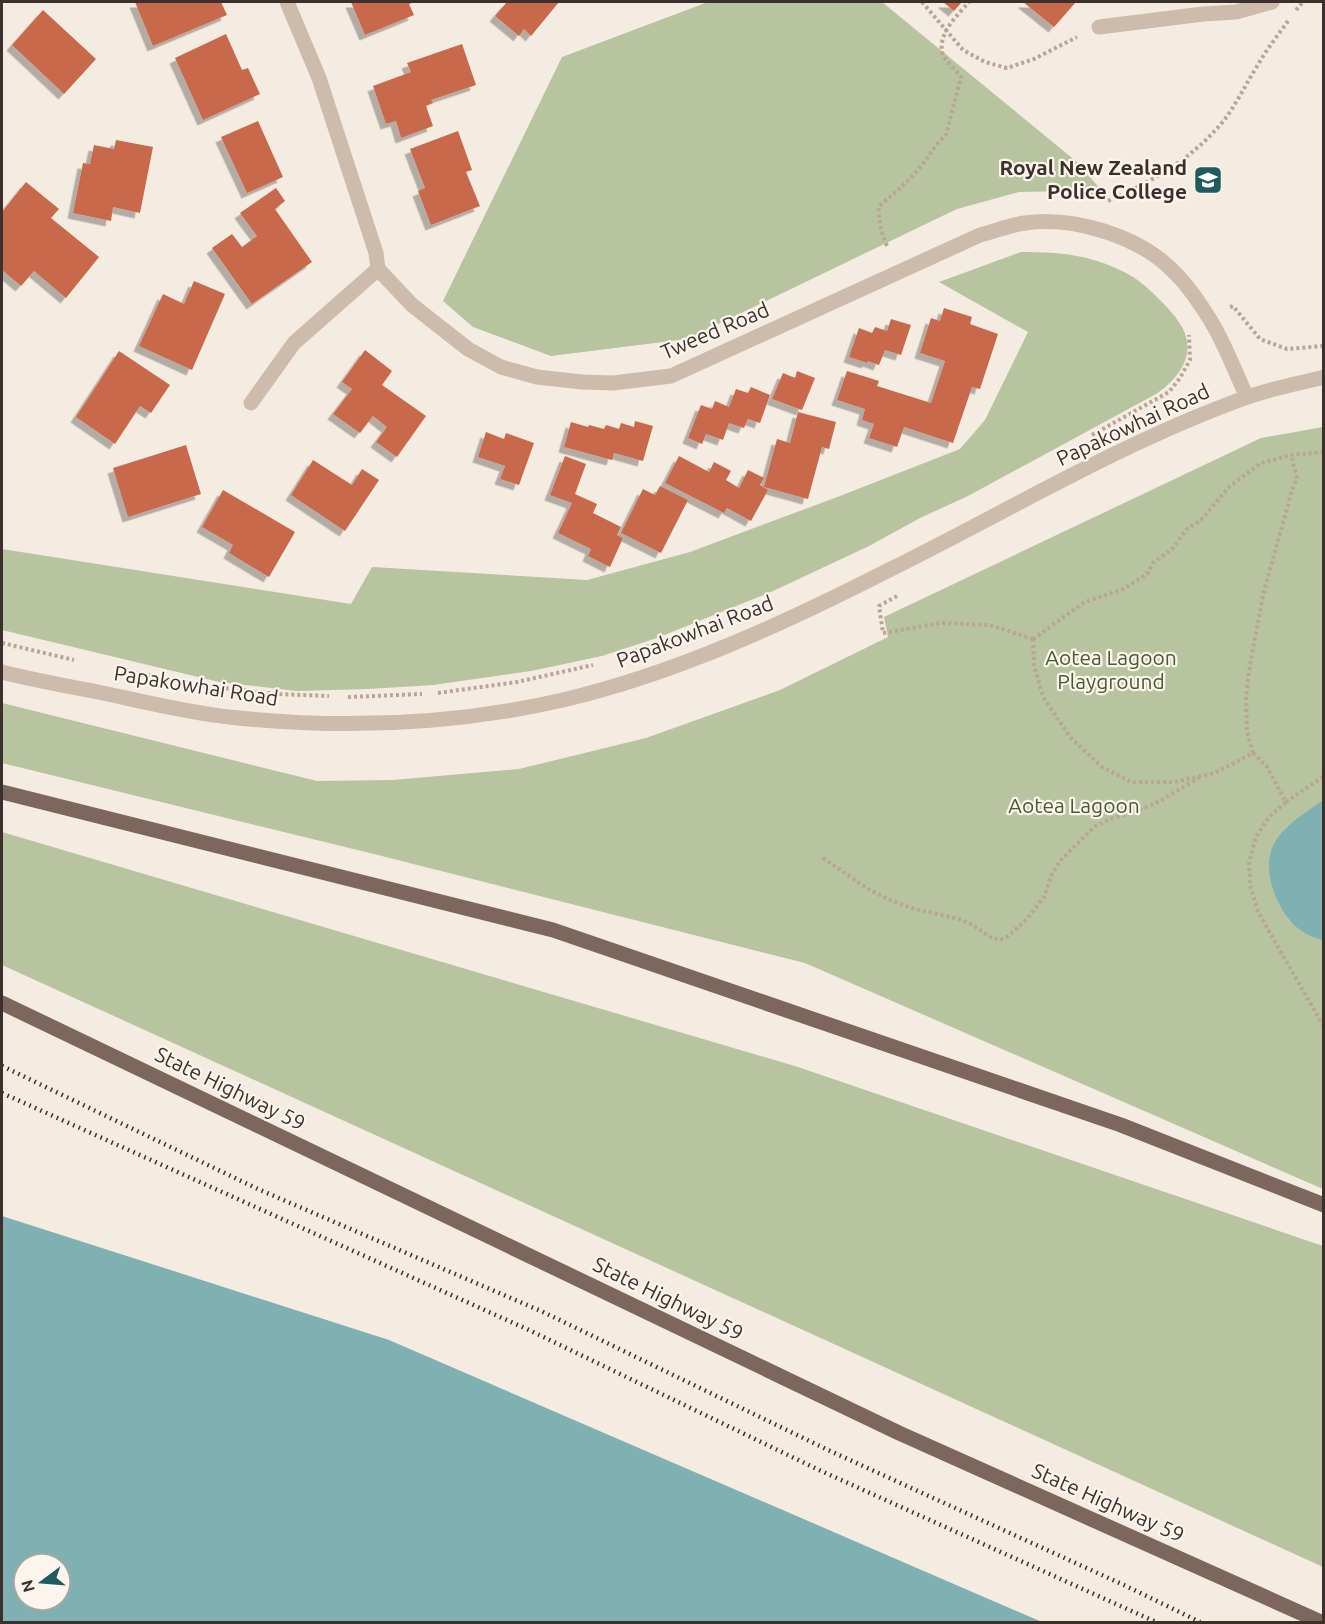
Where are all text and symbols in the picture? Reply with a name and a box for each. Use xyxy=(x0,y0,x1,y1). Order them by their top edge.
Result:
place label: Royal New Zealand Police College xyxy=(1000,155,1187,203)
school or university icon: Royal New Zealand Police College xyxy=(1192,164,1224,196)
street label: Tweed Road xyxy=(657,297,772,364)
street label: Papakowhai Road xyxy=(1052,378,1213,470)
street label: Papakowhai Road xyxy=(613,590,776,672)
park label: Aotea Lagoon Playground xyxy=(1045,645,1177,693)
street label: Papakowhai Road xyxy=(112,660,280,710)
park label: Aotea Lagoon xyxy=(1008,793,1140,817)
street label: State Highway 59 xyxy=(151,1041,309,1135)
street label: State Highway 59 xyxy=(589,1251,747,1345)
street label: State Highway 59 xyxy=(1029,1458,1188,1546)
north arrow xyxy=(12,1552,72,1612)
text: N xyxy=(17,1578,38,1594)

